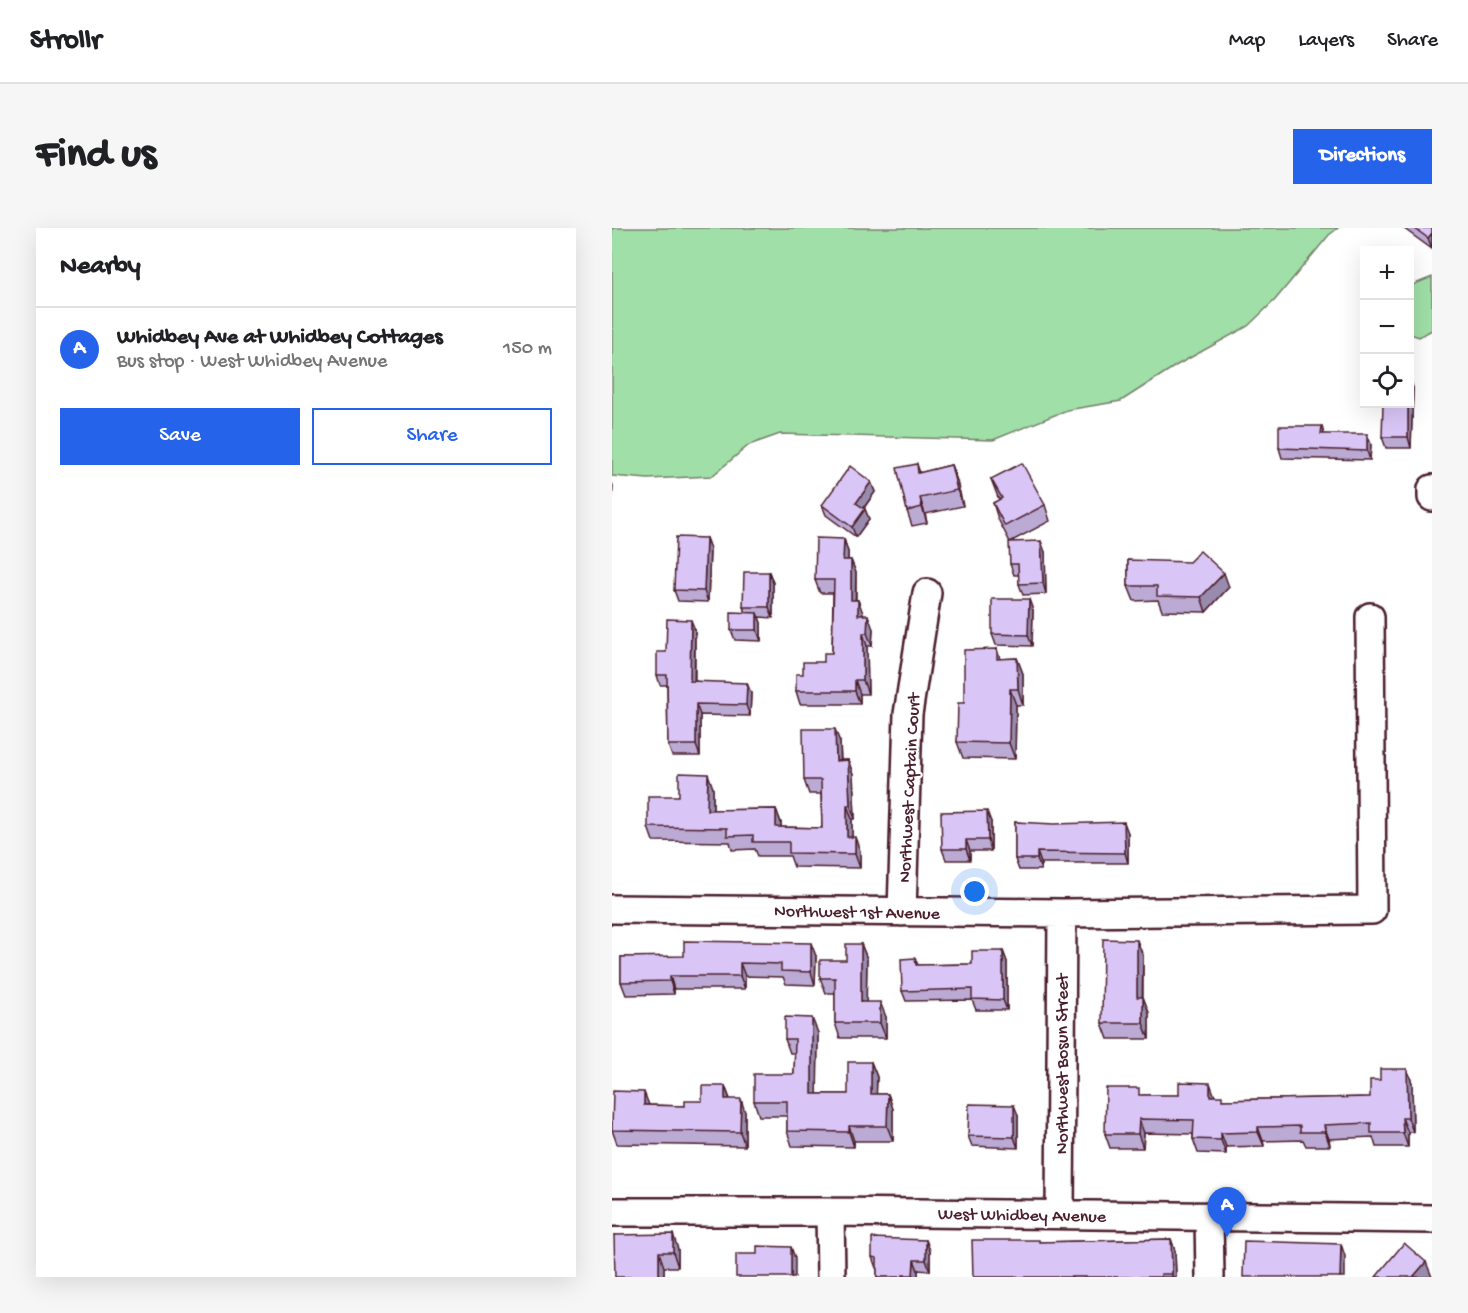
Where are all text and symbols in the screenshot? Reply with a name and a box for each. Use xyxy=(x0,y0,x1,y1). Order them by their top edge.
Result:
text: Strollr xyxy=(30,25,101,58)
text: Map xyxy=(1229,29,1265,54)
text: Layers xyxy=(1298,29,1354,54)
text: Share xyxy=(1387,29,1438,54)
button: Directions xyxy=(1293,129,1432,184)
text: Find us xyxy=(36,132,156,181)
map controls xyxy=(1360,246,1414,408)
button: + xyxy=(1360,246,1414,300)
text: Nearby xyxy=(60,252,141,283)
button: − xyxy=(1360,300,1414,354)
text: Whidbey Ave at Whidbey Cottages xyxy=(117,325,443,351)
text: A xyxy=(74,338,85,361)
text: 150 m xyxy=(503,338,552,361)
text: Bus stop · West Whidbey Avenue xyxy=(117,351,387,374)
button: locate xyxy=(1360,354,1414,408)
button: Save xyxy=(60,408,300,465)
button: Share xyxy=(312,408,552,465)
street label: Northwest Captain Court xyxy=(895,691,926,883)
your location xyxy=(960,877,989,906)
street label: Northwest 1st Avenue xyxy=(774,902,941,925)
street label: Northwest Bosun Street xyxy=(1053,972,1074,1154)
pin: A xyxy=(1208,1188,1246,1237)
street label: West Whidbey Avenue xyxy=(938,1205,1107,1228)

